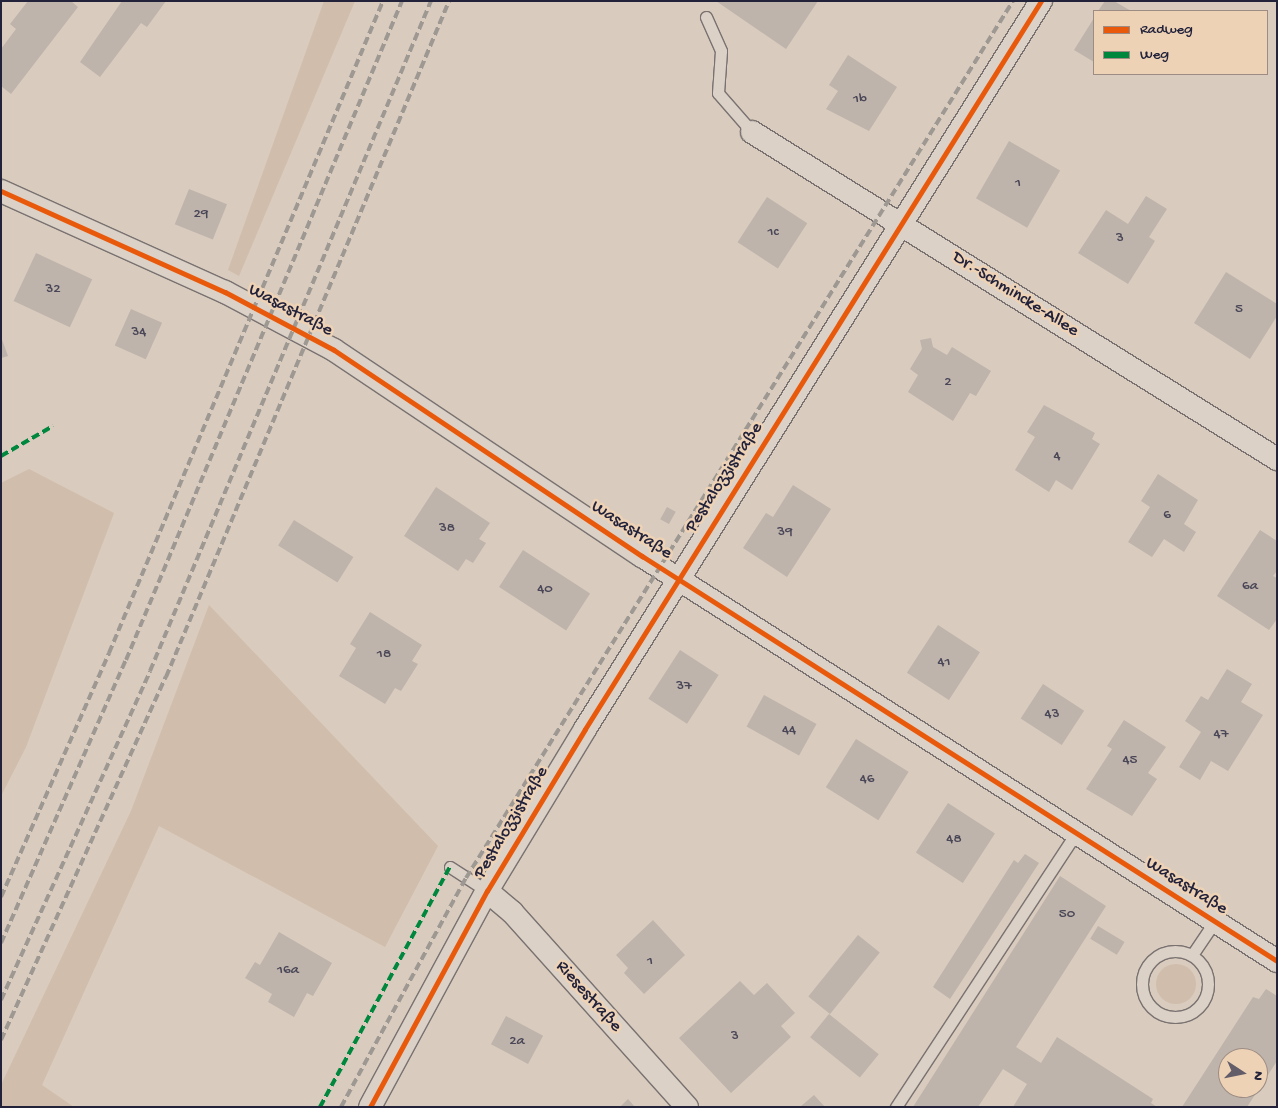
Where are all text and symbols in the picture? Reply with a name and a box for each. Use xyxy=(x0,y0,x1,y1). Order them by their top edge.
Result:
legend xyxy=(1093,10,1268,75)
text: Radweg xyxy=(1140,21,1193,39)
text: Weg xyxy=(1140,46,1169,64)
house number: 1b xyxy=(853,91,867,109)
house number: 1 xyxy=(1015,175,1021,193)
house number: 29 xyxy=(194,206,208,224)
house number: 1c xyxy=(767,224,779,242)
house number: 3 xyxy=(1116,230,1124,248)
street label: Dr.-Schmincke-Allee xyxy=(948,247,1082,343)
street label: Wasastraße xyxy=(244,280,336,342)
house number: 32 xyxy=(45,281,61,299)
house number: 5 xyxy=(1235,301,1243,319)
house number: 34 xyxy=(132,324,146,342)
house number: 2 xyxy=(944,374,952,392)
street label: Pestalozzistraße xyxy=(681,419,769,537)
house number: 4 xyxy=(1053,448,1061,466)
street label: Wasastraße xyxy=(586,497,676,565)
house number: 6 xyxy=(1163,507,1171,525)
house number: 38 xyxy=(439,520,455,538)
house number: 39 xyxy=(777,524,793,542)
house number: 6a xyxy=(1242,578,1258,596)
house number: 40 xyxy=(537,581,553,599)
house number: 18 xyxy=(377,646,391,664)
house number: 41 xyxy=(937,654,951,672)
house number: 37 xyxy=(676,678,692,696)
house number: 43 xyxy=(1045,706,1059,724)
house number: 44 xyxy=(782,722,796,740)
house number: 47 xyxy=(1214,726,1228,744)
house number: 45 xyxy=(1123,752,1137,770)
street label: Pestalozzistraße xyxy=(470,763,554,883)
house number: 46 xyxy=(860,771,874,789)
house number: 48 xyxy=(946,831,962,849)
street label: Wasastraße xyxy=(1141,853,1231,921)
house number: 50 xyxy=(1059,906,1075,924)
house number: 1 xyxy=(647,953,653,971)
street label: Riesestraße xyxy=(550,957,626,1037)
house number: 16a xyxy=(277,962,299,980)
house number: 3 xyxy=(731,1028,739,1046)
house number: 2a xyxy=(509,1033,525,1051)
north arrow xyxy=(1218,1048,1268,1098)
text: N xyxy=(1248,1070,1266,1082)

